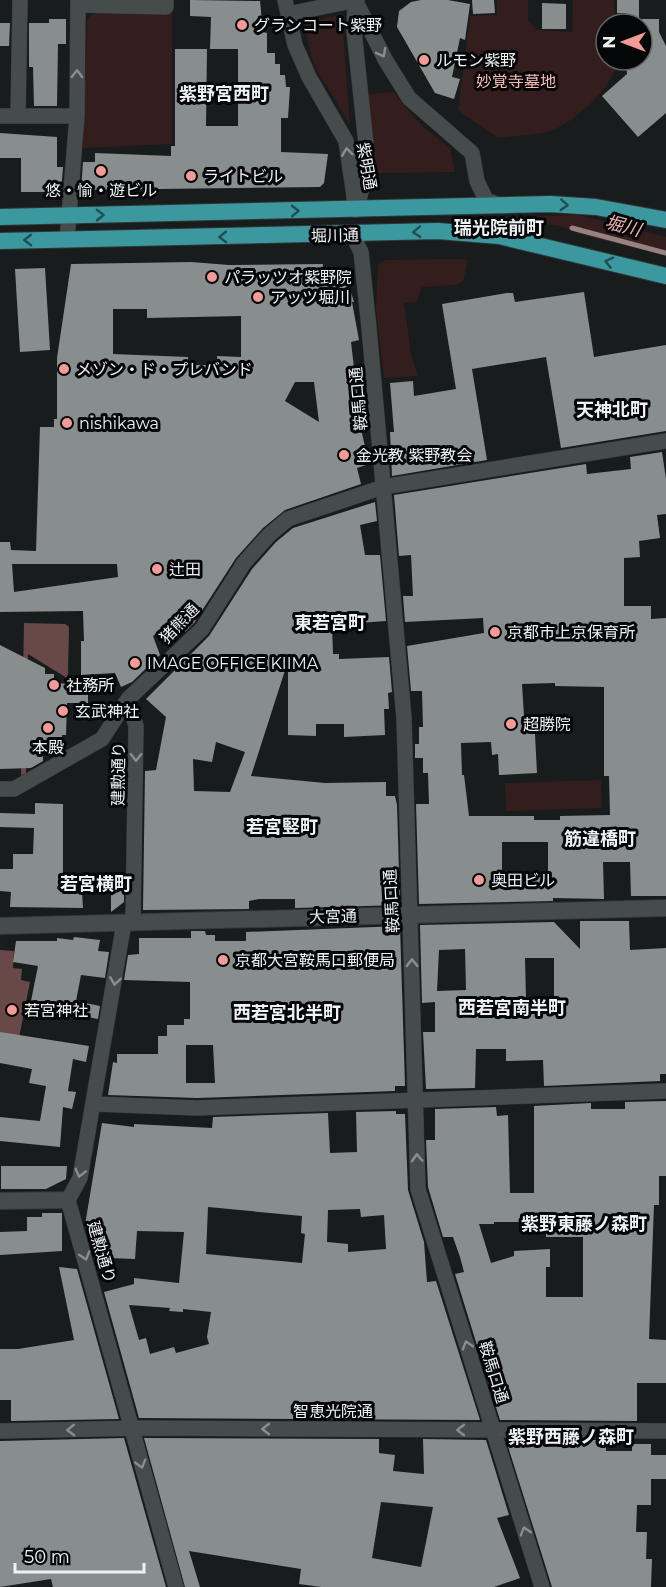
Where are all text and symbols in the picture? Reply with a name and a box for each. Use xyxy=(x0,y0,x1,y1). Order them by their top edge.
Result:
north arrow xyxy=(594,12,654,72)
place label: グランコート紫野 xyxy=(254,16,382,35)
marker: グランコート紫野 xyxy=(235,18,249,32)
text: N xyxy=(600,36,619,48)
one-way arrow xyxy=(374,46,386,57)
place label: ルモン紫野 xyxy=(436,51,516,70)
marker: ルモン紫野 xyxy=(417,53,431,67)
one-way arrow xyxy=(71,69,83,78)
park label: 妙覚寺墓地 xyxy=(476,72,556,91)
district label: 紫野宮西町 xyxy=(179,83,269,105)
street label: 紫明通 xyxy=(353,141,380,191)
one-way arrow xyxy=(342,148,354,157)
marker: 悠・愉・遊ビル xyxy=(94,164,108,178)
place label: ライトビル xyxy=(203,167,283,186)
marker: ライトビル xyxy=(184,169,198,183)
place label: 悠・愉・遊ビル xyxy=(45,181,157,200)
one-way arrow xyxy=(559,198,568,211)
one-way arrow xyxy=(291,205,300,218)
one-way arrow xyxy=(96,209,105,222)
water label: 堀川 xyxy=(603,211,645,242)
district label: 瑞光院前町 xyxy=(454,217,544,239)
one-way arrow xyxy=(413,225,422,238)
street label: 堀川通 xyxy=(311,226,359,245)
one-way arrow xyxy=(218,231,227,244)
one-way arrow xyxy=(23,234,32,247)
one-way arrow xyxy=(604,257,614,270)
place label: パラッツオ紫野院 xyxy=(224,268,352,287)
marker: パラッツオ紫野院 xyxy=(205,270,219,284)
place label: アッツ堀川 xyxy=(270,288,350,307)
marker: アッツ堀川 xyxy=(251,290,265,304)
place label: メゾン・ド・プレバンド xyxy=(76,360,253,379)
marker: メゾン・ド・プレバンド xyxy=(57,362,71,376)
street label: 鞍馬口通 xyxy=(346,366,371,432)
district label: 天神北町 xyxy=(576,399,648,421)
place label: nishikawa xyxy=(79,414,159,433)
marker: nishikawa xyxy=(60,416,74,430)
place label: 金光教 紫野教会 xyxy=(356,446,472,465)
marker: 金光教 紫野教会 xyxy=(337,448,351,462)
place label: 辻田 xyxy=(169,560,201,579)
marker: 辻田 xyxy=(150,562,164,576)
street label: 猪熊通 xyxy=(156,599,203,647)
district label: 東若宮町 xyxy=(294,612,366,634)
place label: 京都市上京保育所 xyxy=(507,623,635,642)
marker: 京都市上京保育所 xyxy=(488,625,502,639)
place label: IMAGE OFFICE KIIMA xyxy=(147,654,319,673)
marker: IMAGE OFFICE KIIMA xyxy=(128,656,142,670)
place label: 社務所 xyxy=(66,676,114,695)
marker: 社務所 xyxy=(47,678,61,692)
place label: 玄武神社 xyxy=(75,702,139,721)
marker: 玄武神社 xyxy=(56,704,70,718)
place label: 超勝院 xyxy=(523,715,571,734)
marker: 超勝院 xyxy=(504,717,518,731)
marker: 本殿 xyxy=(41,721,55,735)
place label: 本殿 xyxy=(32,738,64,757)
street label: 建勲通り xyxy=(108,742,129,806)
one-way arrow xyxy=(130,752,142,761)
district label: 若宮竪町 xyxy=(246,816,318,838)
district label: 筋違橋町 xyxy=(564,828,636,850)
street label: 鞍馬口通 xyxy=(380,869,403,933)
place label: 奥田ビル xyxy=(491,871,555,890)
district label: 若宮横町 xyxy=(60,873,132,895)
marker: 奥田ビル xyxy=(472,873,486,887)
street label: 大宮通 xyxy=(309,907,357,926)
place label: 京都大宮鞍馬口郵便局 xyxy=(235,951,395,970)
marker: 京都大宮鞍馬口郵便局 xyxy=(216,953,230,967)
one-way arrow xyxy=(405,958,418,967)
one-way arrow xyxy=(109,976,121,986)
district label: 西若宮南半町 xyxy=(458,997,566,1019)
place label: 若宮神社 xyxy=(24,1001,88,1020)
district label: 西若宮北半町 xyxy=(233,1002,341,1024)
marker: 若宮神社 xyxy=(5,1003,19,1017)
one-way arrow xyxy=(410,1153,423,1162)
one-way arrow xyxy=(75,1168,88,1178)
district label: 紫野東藤ノ森町 xyxy=(521,1213,647,1235)
street label: 建勲通り xyxy=(84,1219,119,1286)
one-way arrow xyxy=(78,1250,90,1261)
street label: 鞍馬口通 xyxy=(475,1339,512,1406)
one-way arrow xyxy=(461,1340,474,1351)
street label: 智恵光院通 xyxy=(293,1402,373,1421)
one-way arrow xyxy=(261,1423,270,1435)
one-way arrow xyxy=(66,1424,75,1436)
one-way arrow xyxy=(456,1424,465,1436)
district label: 紫野西藤ノ森町 xyxy=(508,1426,634,1448)
one-way arrow xyxy=(134,1459,147,1469)
one-way arrow xyxy=(520,1526,532,1537)
scale bar xyxy=(15,1536,144,1574)
text: 50 m xyxy=(24,1546,70,1568)

